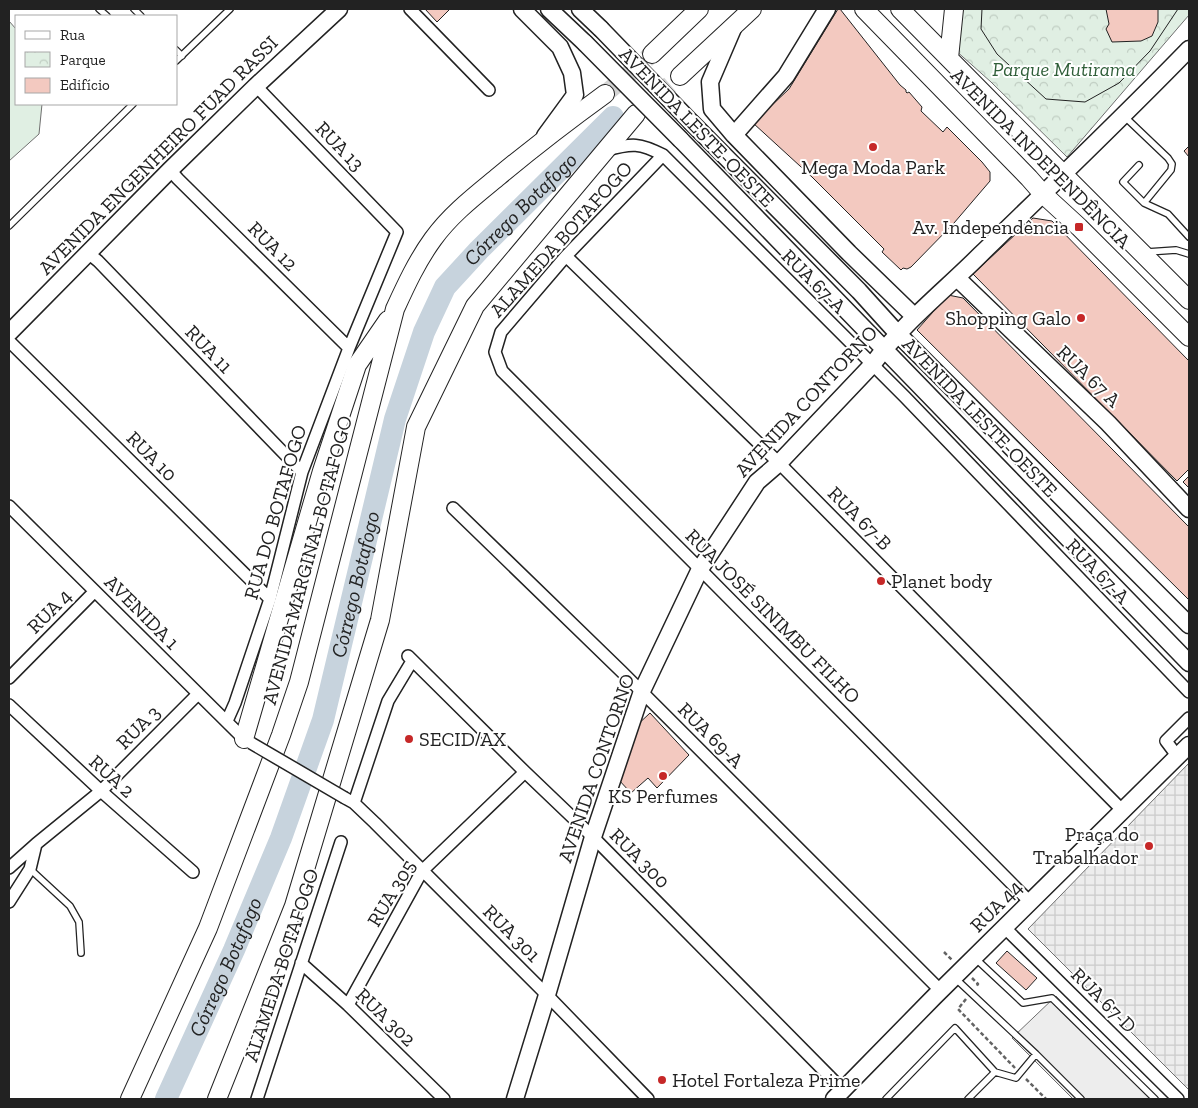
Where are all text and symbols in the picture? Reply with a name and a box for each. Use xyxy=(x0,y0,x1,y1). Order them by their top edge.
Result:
legend xyxy=(15,15,178,105)
text: Rua xyxy=(60,26,85,44)
street label: AVENIDA ENGENHEIRO FUAD RASSI xyxy=(33,30,283,280)
street label: AVENIDA LESTE-OESTE xyxy=(614,42,780,212)
text: Parque xyxy=(60,51,106,69)
park label: Parque Mutirama xyxy=(992,57,1136,81)
street label: AVENIDA INDEPENDÊNCIA xyxy=(946,63,1137,254)
text: Edifício xyxy=(60,76,110,94)
street label: RUA 13 xyxy=(311,116,369,176)
marker: Mega Moda Park xyxy=(867,141,879,153)
water label: Córrego Botafogo xyxy=(458,147,582,270)
place label: Mega Moda Park xyxy=(801,155,946,179)
street label: ALAMEDA BOTAFOGO xyxy=(485,156,637,322)
place label: Av. Independência xyxy=(913,215,1069,239)
street label: RUA 12 xyxy=(243,216,303,276)
marker: Av. Independência xyxy=(1073,221,1085,233)
street label: RUA 67-A xyxy=(777,244,852,319)
place label: Shopping Galo xyxy=(945,306,1071,330)
marker: Shopping Galo xyxy=(1075,312,1087,324)
street label: RUA 11 xyxy=(180,320,238,378)
street label: AVENIDA CONTORNO xyxy=(730,320,882,482)
street label: AVENIDA LESTE-OESTE xyxy=(897,332,1063,502)
street label: RUA 67 A xyxy=(1052,340,1127,413)
street label: AVENIDA MARGINAL BOTAFOGO xyxy=(257,413,357,707)
street label: RUA DO BOTAFOGO xyxy=(239,422,311,602)
street label: RUA 10 xyxy=(122,426,182,486)
street label: RUA 67-B xyxy=(823,481,897,555)
water label: Córrego Botafogo xyxy=(325,508,385,660)
street label: RUA JOSÉ SINIMBU FILHO xyxy=(681,524,865,708)
street label: RUA 67-A xyxy=(1061,533,1136,609)
place label: Planet body xyxy=(891,569,993,593)
street label: AVENIDA 1 xyxy=(100,570,184,654)
marker: Planet body xyxy=(875,575,887,587)
street label: RUA 4 xyxy=(22,584,76,638)
street label: AVENIDA CONTORNO xyxy=(552,671,640,865)
street label: RUA 69-A xyxy=(673,697,750,774)
street label: RUA 3 xyxy=(111,700,165,754)
place label: SECID/AX xyxy=(419,727,506,751)
marker: SECID/AX xyxy=(403,733,415,745)
street label: RUA 2 xyxy=(84,749,140,803)
marker: KS Perfumes xyxy=(657,770,669,782)
place label: KS Perfumes xyxy=(608,784,718,808)
place label: Praça do Trabalhador xyxy=(1033,822,1139,869)
street label: RUA 300 xyxy=(605,823,675,893)
marker: Praça do Trabalhador xyxy=(1143,840,1155,852)
street label: RUA 305 xyxy=(362,855,420,931)
street label: ALAMEDA BOTAFOGO xyxy=(238,865,324,1065)
street label: RUA 44 xyxy=(965,875,1027,937)
water label: Córrego Botafogo xyxy=(183,893,267,1040)
street label: RUA 301 xyxy=(478,899,546,967)
street label: RUA 67-D xyxy=(1066,962,1142,1038)
street label: RUA 302 xyxy=(351,983,421,1051)
place label: Hotel Fortaleza Prime xyxy=(672,1068,860,1092)
marker: Hotel Fortaleza Prime xyxy=(656,1074,668,1086)

